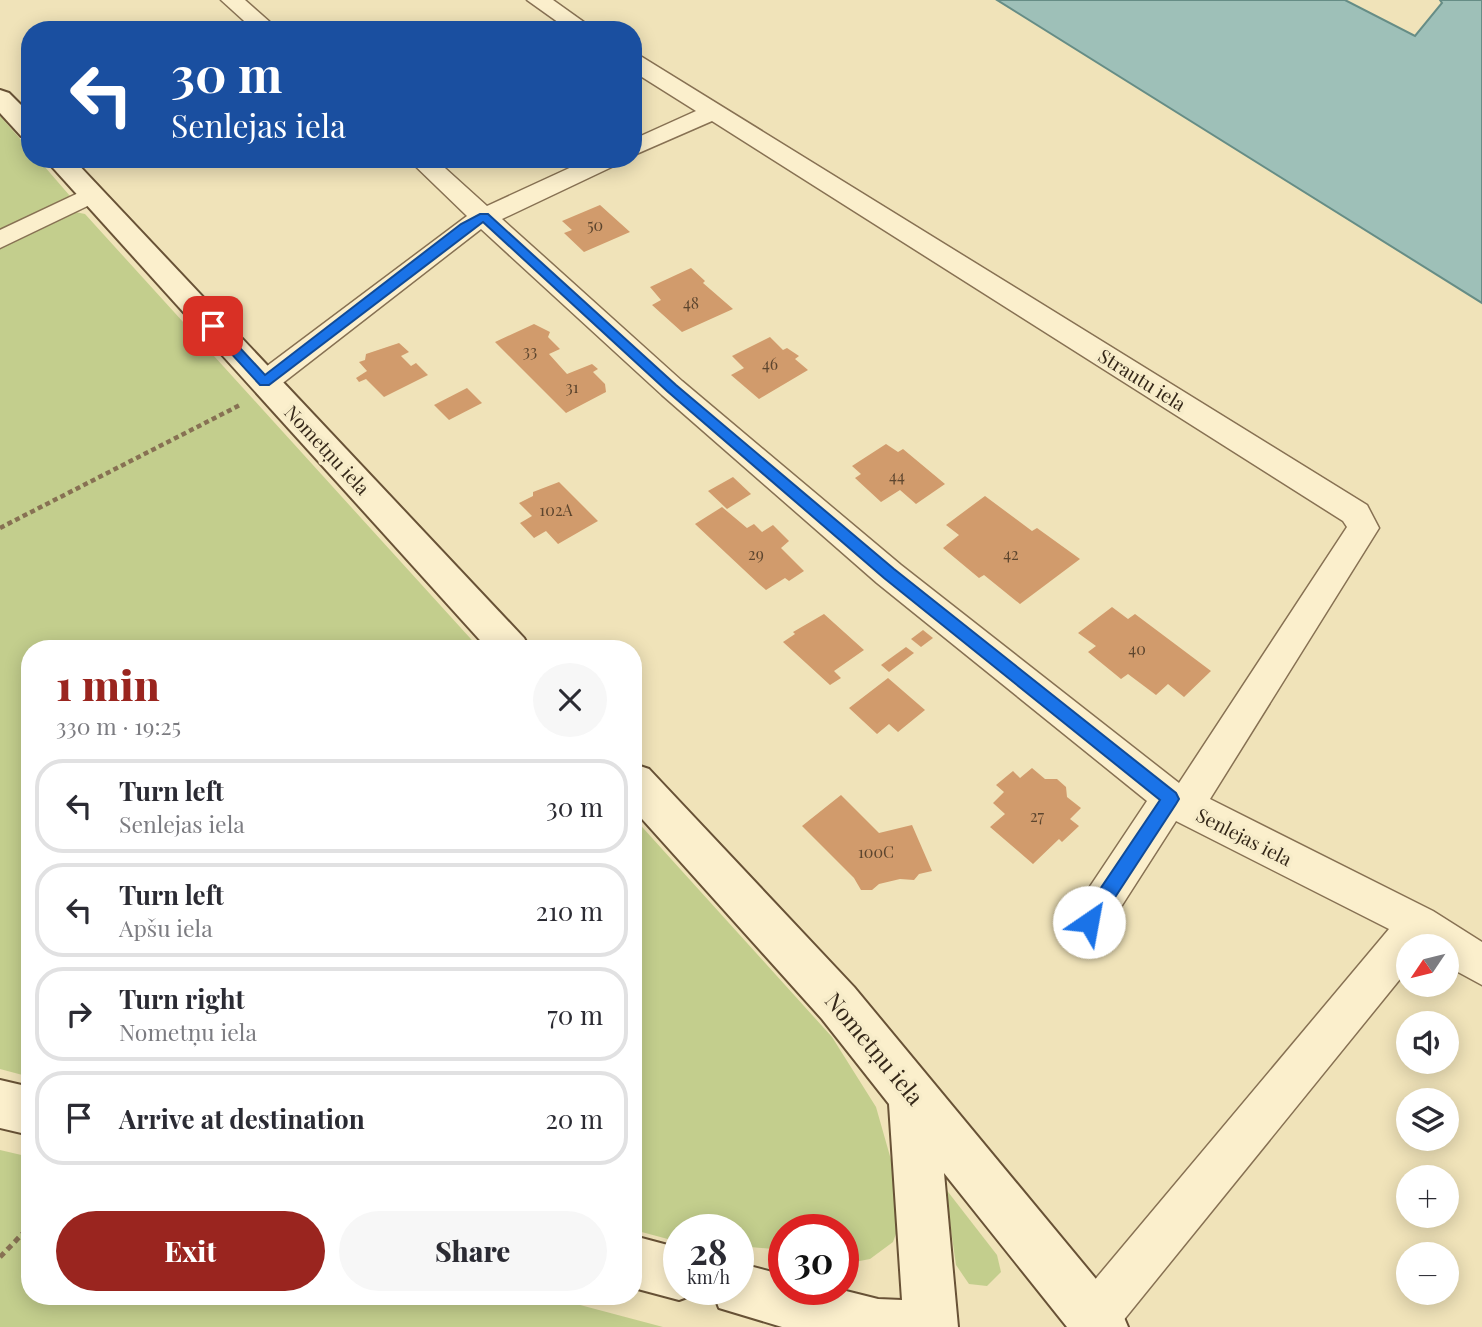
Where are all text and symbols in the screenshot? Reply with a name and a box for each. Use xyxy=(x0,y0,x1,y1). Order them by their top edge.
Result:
text: 30 m xyxy=(171,40,282,105)
icon: left xyxy=(56,49,147,140)
text: Senlejas iela xyxy=(171,103,346,146)
house number: 50 xyxy=(587,214,603,235)
house number: 48 xyxy=(683,292,699,313)
pin xyxy=(183,296,243,356)
icon: arrive xyxy=(194,307,232,345)
house number: 33 xyxy=(523,340,537,361)
street label: Strautu iela xyxy=(1094,342,1192,417)
house number: 46 xyxy=(762,353,778,374)
house number: 31 xyxy=(565,376,579,397)
street label: Nometņu iela xyxy=(279,399,376,500)
house number: 44 xyxy=(889,465,905,486)
house number: 102A xyxy=(539,499,574,520)
house number: 29 xyxy=(748,543,764,564)
house number: 42 xyxy=(1003,543,1019,564)
house number: 40 xyxy=(1128,638,1146,659)
text: 1 min xyxy=(56,656,160,712)
button: close xyxy=(533,663,607,737)
text: 330 m · 19:25 xyxy=(56,710,181,741)
text: Turn left xyxy=(119,773,224,808)
icon: left xyxy=(60,787,98,825)
text: 30 m xyxy=(546,789,603,824)
street label: Senlejas iela xyxy=(1192,801,1297,872)
house number: 27 xyxy=(1030,805,1045,826)
text: Senlejas iela xyxy=(119,808,245,839)
house number: 100C xyxy=(858,841,894,862)
text: Turn left xyxy=(119,877,224,912)
position arrow xyxy=(1052,885,1126,959)
icon: left xyxy=(60,891,98,929)
text: 210 m xyxy=(536,893,603,928)
text: Apšu iela xyxy=(119,912,213,943)
north arrow xyxy=(1396,934,1460,998)
map controls xyxy=(1396,934,1459,1305)
text: Turn right xyxy=(119,981,245,1016)
street label: Nometņu iela xyxy=(819,985,932,1111)
icon: right xyxy=(60,995,98,1033)
text: 70 m xyxy=(547,997,603,1032)
button: sound xyxy=(1396,1011,1459,1074)
text: Nometņu iela xyxy=(119,1016,257,1047)
button: layers xyxy=(1396,1088,1459,1151)
icon: arrive xyxy=(60,1099,98,1137)
text: Arrive at destination xyxy=(119,1101,365,1136)
text: 20 m xyxy=(545,1101,603,1136)
button: + xyxy=(1396,1165,1459,1228)
button: Exit xyxy=(56,1211,325,1291)
button: Share xyxy=(339,1211,607,1291)
speed limit sign: 30 xyxy=(768,1214,859,1305)
text: 28 xyxy=(690,1227,727,1274)
button: − xyxy=(1396,1242,1459,1305)
text: km/h xyxy=(687,1265,730,1289)

